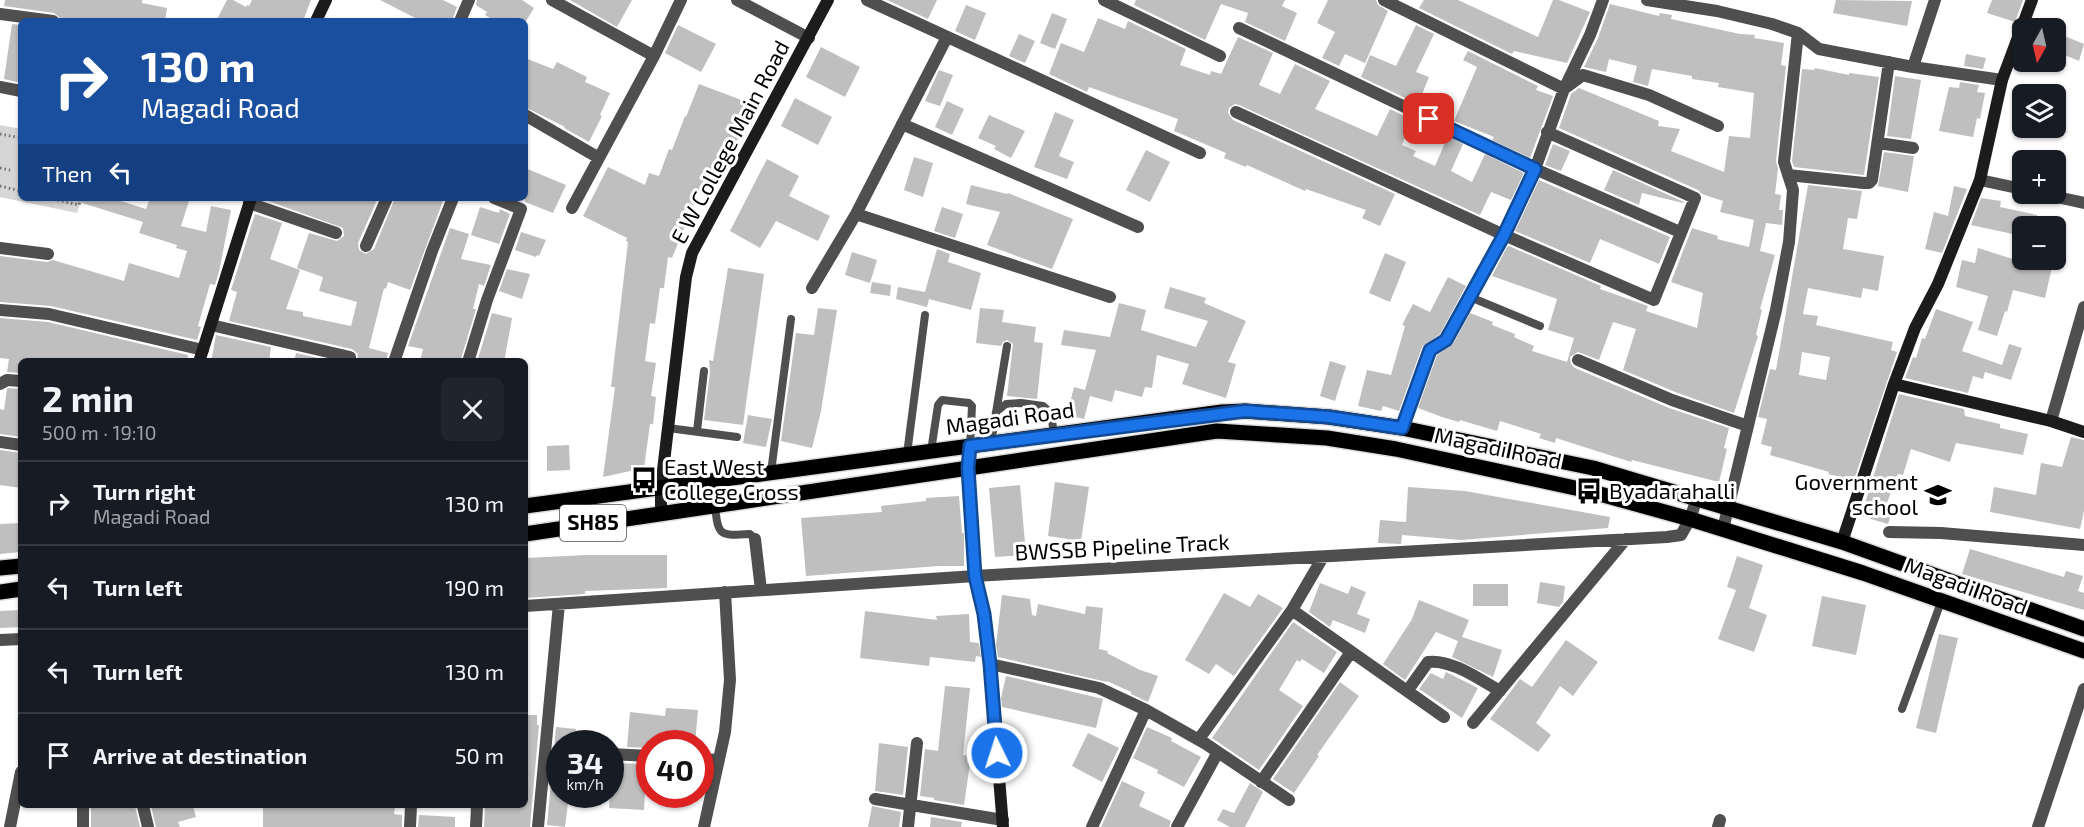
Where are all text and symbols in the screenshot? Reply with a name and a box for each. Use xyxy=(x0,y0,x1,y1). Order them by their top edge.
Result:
north arrow xyxy=(2012,18,2066,72)
map controls xyxy=(2012,18,2066,270)
street label: E W College Main Road xyxy=(664,35,794,248)
text: 130 m xyxy=(141,40,256,90)
icon: right xyxy=(42,42,120,120)
button: layers xyxy=(2012,84,2066,138)
text: Magadi Road xyxy=(141,91,300,123)
pin xyxy=(1403,93,1454,144)
icon: arrive xyxy=(1412,102,1445,135)
button: + xyxy=(2012,150,2066,204)
icon: left xyxy=(104,156,137,189)
text: Then xyxy=(42,160,92,186)
button: − xyxy=(2012,216,2066,270)
text: 2 min xyxy=(42,376,134,419)
button: close xyxy=(441,378,504,441)
street label: Magadi Road xyxy=(944,395,1076,439)
text: 500 m · 19:10 xyxy=(42,420,157,444)
street label: Magadi Road xyxy=(1432,421,1564,473)
place label: East West College Cross xyxy=(664,453,799,504)
bus stop icon: East West College Cross xyxy=(629,465,659,495)
place label: Government school xyxy=(1795,468,1918,519)
bus stop icon: Byadarahalli xyxy=(1574,476,1604,506)
place label: Byadarahalli xyxy=(1609,477,1735,503)
text: Turn right xyxy=(93,478,195,504)
school or university icon: Government school xyxy=(1923,480,1953,510)
icon: right xyxy=(42,487,75,520)
text: 130 m xyxy=(446,490,504,516)
text: Magadi Road xyxy=(93,504,211,528)
road number: SH85 xyxy=(560,505,626,541)
street label: BWSSB Pipeline Track xyxy=(1014,527,1230,565)
street label: Magadi Road xyxy=(1901,551,2032,619)
icon: left xyxy=(42,571,75,604)
text: Turn left xyxy=(93,574,182,600)
text: 190 m xyxy=(445,574,504,600)
icon: left xyxy=(42,655,75,688)
text: Turn left xyxy=(93,658,182,684)
text: 130 m xyxy=(446,658,504,684)
position arrow xyxy=(965,721,1029,785)
speed limit sign: 40 xyxy=(636,730,714,808)
icon: arrive xyxy=(42,739,75,772)
text: Arrive at destination xyxy=(93,742,307,768)
text: 50 m xyxy=(455,742,504,768)
text: 34 xyxy=(567,744,603,780)
text: km/h xyxy=(566,775,604,793)

